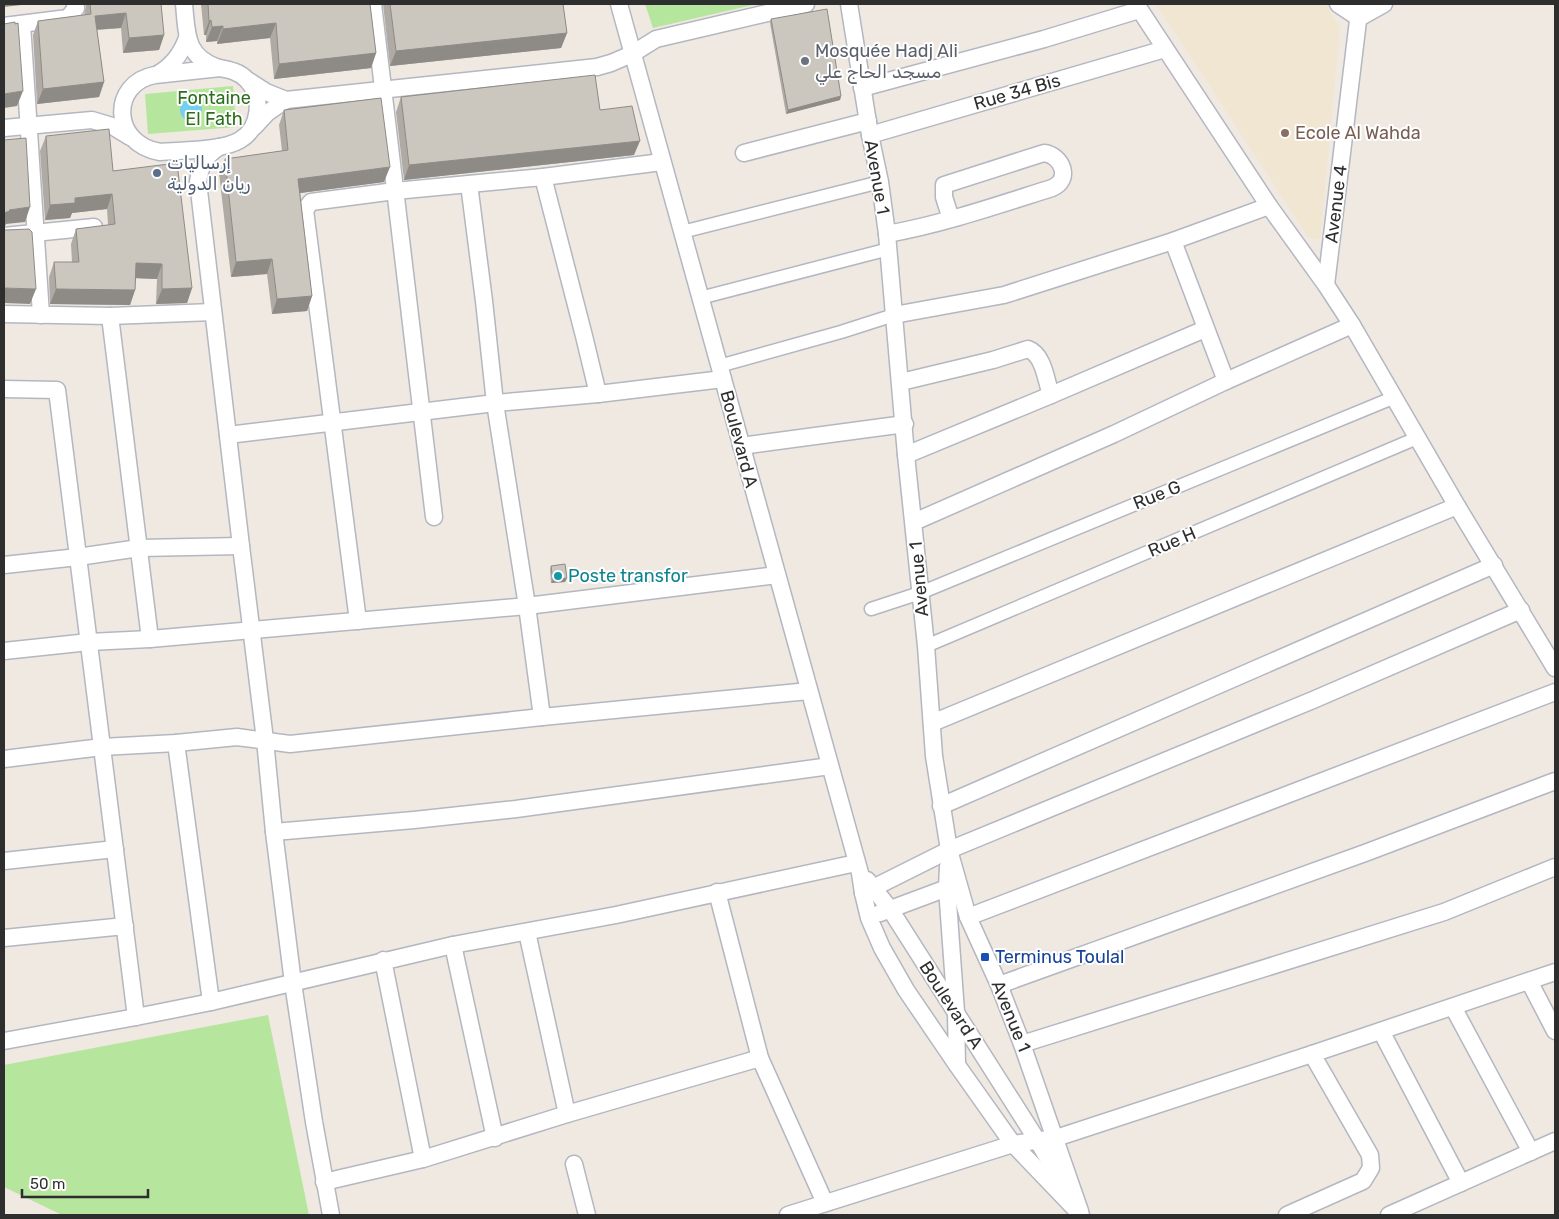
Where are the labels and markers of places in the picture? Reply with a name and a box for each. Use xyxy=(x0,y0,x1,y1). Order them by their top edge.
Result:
place label: Mosquée Hadj Ali مسجد الحاج علي xyxy=(815,40,958,85)
marker: Mosquée Hadj Ali مسجد الحاج علي xyxy=(799,55,811,67)
place label: Ecole Al Wahda xyxy=(1295,122,1421,144)
marker: Ecole Al Wahda xyxy=(1279,127,1291,139)
place label: إرساليات ریان الدولية xyxy=(167,152,250,195)
marker: إرساليات ریان الدولية xyxy=(151,167,163,179)
place label: Poste transfor xyxy=(568,565,688,587)
marker: Poste transfor xyxy=(552,570,564,582)
place label: Terminus Toulal xyxy=(995,946,1124,968)
marker: Terminus Toulal xyxy=(979,951,991,963)

